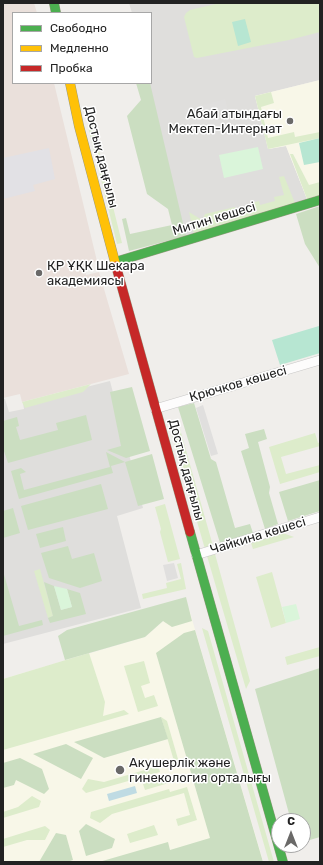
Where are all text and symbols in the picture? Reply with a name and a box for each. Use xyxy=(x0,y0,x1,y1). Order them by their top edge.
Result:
legend xyxy=(12,12,152,84)
text: Свободно xyxy=(50,21,107,35)
text: Медленно xyxy=(50,41,109,55)
text: Пробка xyxy=(50,61,93,75)
street label: Достық даңғылы xyxy=(81,104,121,210)
place label: Абай атындағы Мектеп-Интернат xyxy=(169,106,282,137)
marker: Абай атындағы Мектеп-Интернат xyxy=(285,116,295,126)
street label: Митин көшесі xyxy=(171,199,257,239)
place label: ҚР ҰҚК Шекара академиясы xyxy=(47,258,145,289)
marker: ҚР ҰҚК Шекара академиясы xyxy=(34,268,44,278)
street label: Крючков көшесі xyxy=(188,363,288,405)
street label: Достық даңғылы xyxy=(165,417,207,523)
street label: Чайкина көшесі xyxy=(208,514,308,558)
place label: Акушерлік және гинекология орталығы xyxy=(129,755,271,786)
marker: Акушерлік және гинекология орталығы xyxy=(114,764,126,776)
north arrow xyxy=(271,813,311,853)
text: С xyxy=(287,815,295,828)

